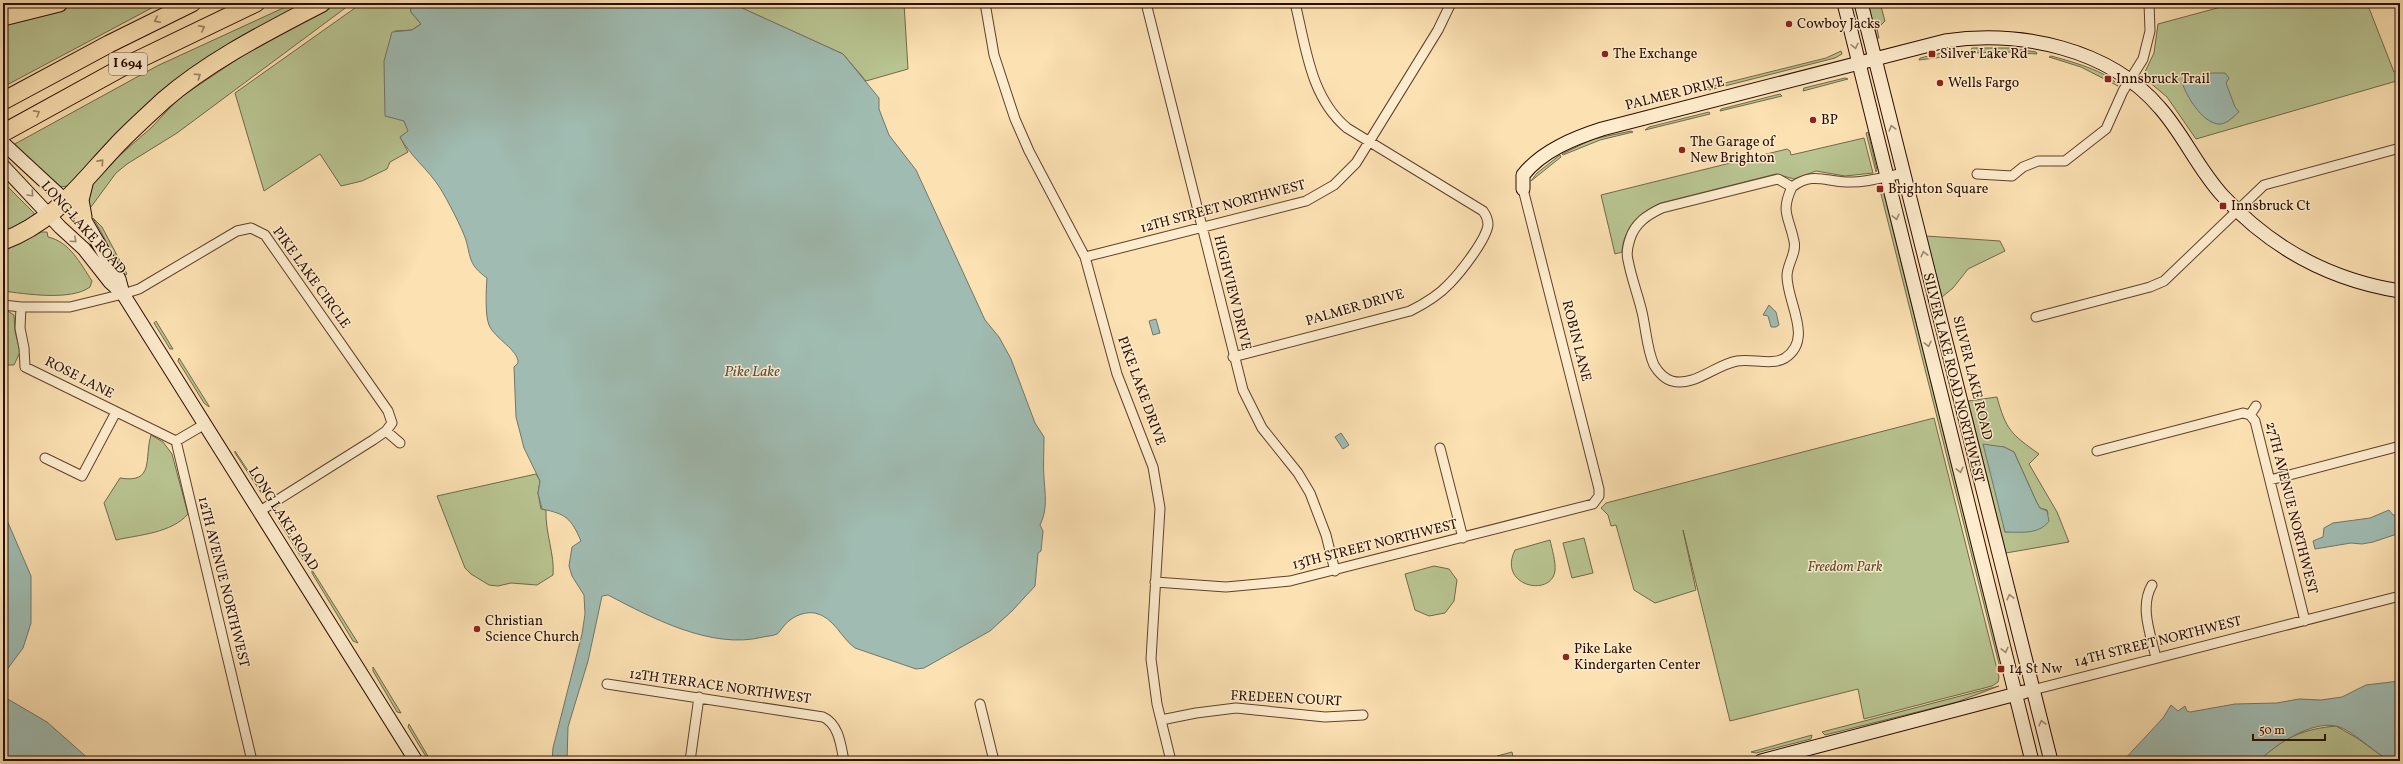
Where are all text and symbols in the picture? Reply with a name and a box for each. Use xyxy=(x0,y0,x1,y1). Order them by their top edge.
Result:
one-way arrow xyxy=(154,15,162,23)
place label: Cowboy Jacks xyxy=(1797,15,1880,34)
marker: Cowboy Jacks xyxy=(1784,19,1794,29)
one-way arrow xyxy=(198,25,205,33)
one-way arrow xyxy=(1851,43,1859,50)
place label: The Exchange xyxy=(1613,45,1698,64)
place label: Silver Lake Rd xyxy=(1940,45,2028,64)
marker: The Exchange xyxy=(1600,49,1610,59)
marker: Silver Lake Rd xyxy=(1927,49,1937,59)
road number: I 694 xyxy=(109,53,147,75)
place label: Innsbruck Trail xyxy=(2116,70,2210,89)
street label: PALMER DRIVE xyxy=(1623,72,1727,116)
one-way arrow xyxy=(194,73,201,81)
place label: Wells Fargo xyxy=(1948,74,2019,93)
marker: Innsbruck Trail xyxy=(2103,74,2113,84)
marker: Wells Fargo xyxy=(1935,78,1945,88)
one-way arrow xyxy=(33,111,40,118)
place label: BP xyxy=(1821,111,1838,130)
marker: BP xyxy=(1808,115,1818,125)
one-way arrow xyxy=(1888,124,1897,131)
place label: The Garage of New Brighton xyxy=(1690,133,1776,168)
marker: The Garage of New Brighton xyxy=(1677,145,1687,155)
one-way arrow xyxy=(96,159,104,167)
street label: 12TH STREET NORTHWEST xyxy=(1138,176,1308,238)
street label: LONG LAKE ROAD xyxy=(36,177,130,279)
place label: Brighton Square xyxy=(1888,180,1989,199)
marker: Brighton Square xyxy=(1875,184,1885,194)
one-way arrow xyxy=(26,190,33,197)
place label: Innsbruck Ct xyxy=(2231,197,2311,216)
marker: Innsbruck Ct xyxy=(2218,201,2228,211)
one-way arrow xyxy=(1892,214,1900,221)
street label: PIKE LAKE CIRCLE xyxy=(268,223,354,333)
street label: HIGHVIEW DRIVE xyxy=(1209,233,1255,353)
one-way arrow xyxy=(69,235,77,242)
one-way arrow xyxy=(1920,250,1929,257)
street label: SILVER LAKE ROAD NORTHWEST xyxy=(1919,271,1987,485)
street label: PALMER DRIVE xyxy=(1303,285,1407,331)
street label: ROBIN LANE xyxy=(1557,298,1595,384)
street label: SILVER LAKE ROAD xyxy=(1948,314,1996,442)
street label: PIKE LAKE DRIVE xyxy=(1112,334,1170,448)
one-way arrow xyxy=(1923,340,1932,347)
street label: ROSE LANE xyxy=(41,352,117,404)
water label: Pike Lake xyxy=(724,362,780,383)
street label: 27TH AVENUE NORTHWEST xyxy=(2260,420,2322,596)
street label: LONG LAKE ROAD xyxy=(243,463,323,575)
one-way arrow xyxy=(1955,466,1963,473)
street label: 12TH AVENUE NORTHWEST xyxy=(193,495,253,669)
street label: 13TH STREET NORTHWEST xyxy=(1290,515,1460,575)
park label: Freedom Park xyxy=(1807,558,1883,577)
one-way arrow xyxy=(2006,594,2015,601)
place label: Christian Science Church xyxy=(485,612,579,647)
street label: 14TH STREET NORTHWEST xyxy=(2072,612,2244,672)
marker: Christian Science Church xyxy=(472,624,482,634)
place label: Pike Lake Kindergarten Center xyxy=(1574,640,1701,675)
one-way arrow xyxy=(2000,646,2009,653)
marker: Pike Lake Kindergarten Center xyxy=(1561,652,1571,662)
place label: 14 St Nw xyxy=(2009,660,2062,679)
marker: 14 St Nw xyxy=(1996,664,2006,674)
street label: 12TH TERRACE NORTHWEST xyxy=(628,665,812,709)
street label: FREDEEN COURT xyxy=(1230,687,1342,711)
scale bar xyxy=(2253,716,2325,742)
one-way arrow xyxy=(2038,720,2046,726)
text: 50 m xyxy=(2259,723,2285,739)

